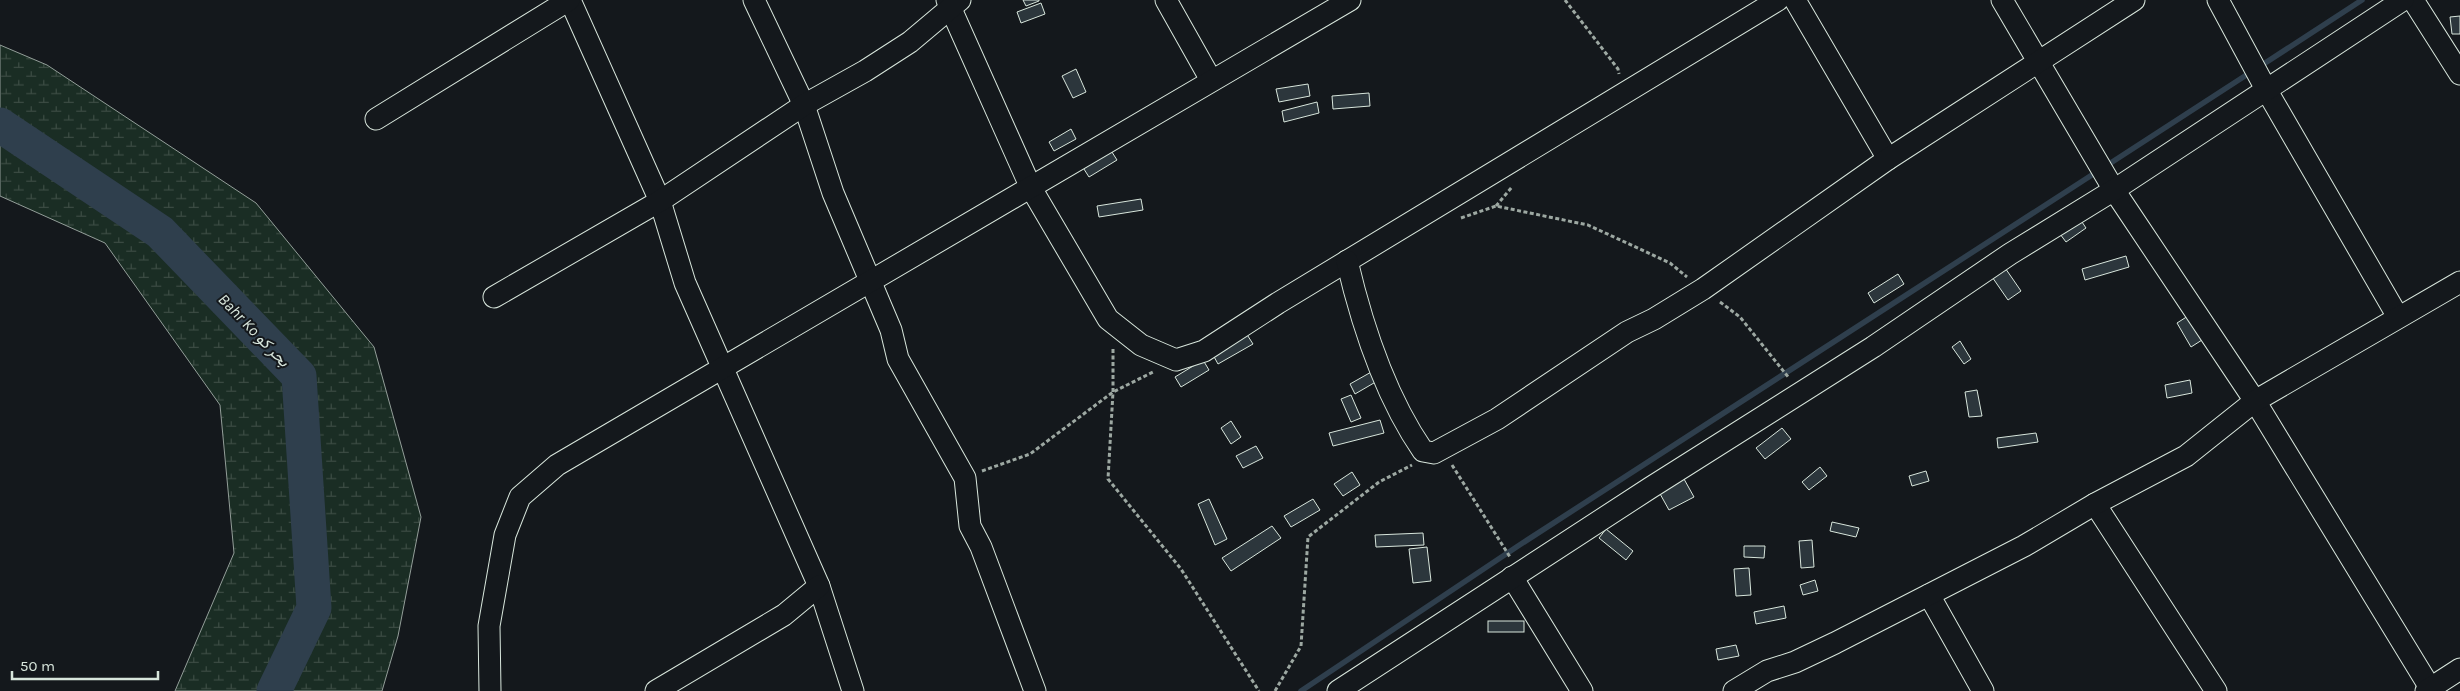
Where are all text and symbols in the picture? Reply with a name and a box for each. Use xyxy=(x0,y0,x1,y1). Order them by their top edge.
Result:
water label: Bahr Ko بحر كو xyxy=(214,290,294,372)
scale bar xyxy=(12,648,159,680)
text: 50 m xyxy=(20,657,55,675)

